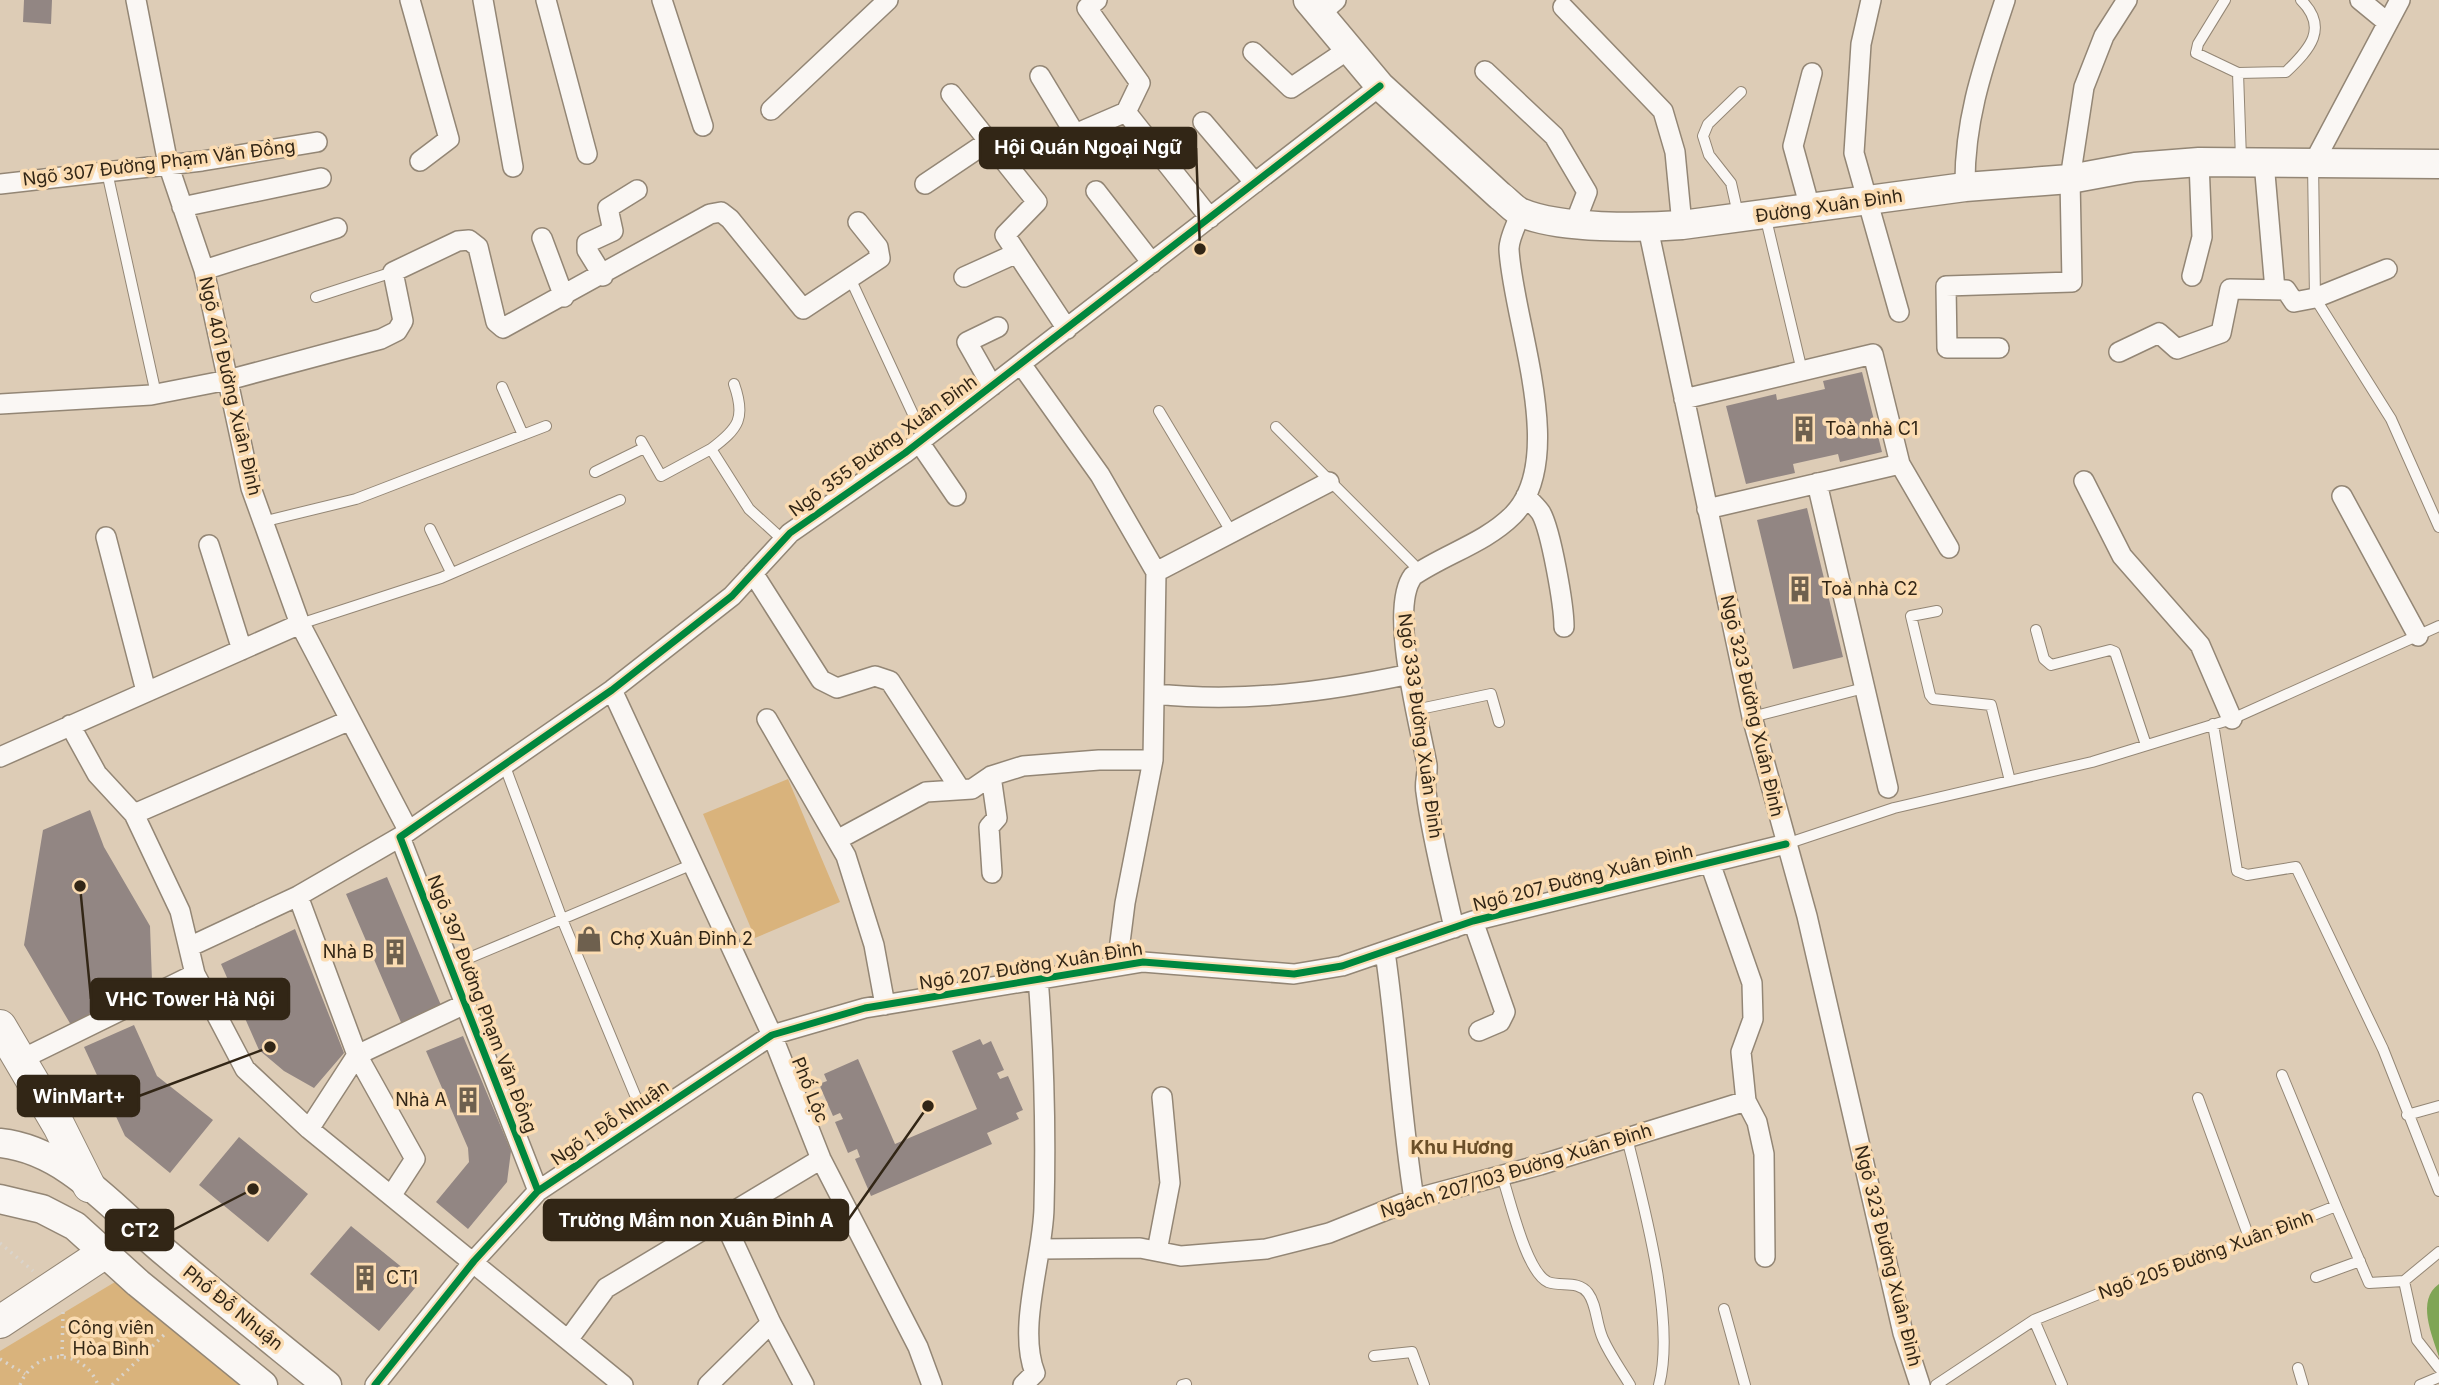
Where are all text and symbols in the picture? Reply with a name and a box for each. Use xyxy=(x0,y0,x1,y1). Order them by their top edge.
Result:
callout: Hội Quán Ngoại Ngữ xyxy=(980,128,1196,168)
street label: Ngõ 307 Đường Phạm Văn Đồng xyxy=(21,135,297,190)
text: Hội Quán Ngoại Ngữ xyxy=(994,136,1182,159)
street label: Đường Xuân Đỉnh xyxy=(1754,185,1904,226)
street label: Ngõ 401 Đường Xuân Đỉnh xyxy=(195,274,266,497)
street label: Ngõ 355 Đường Xuân Đỉnh xyxy=(785,370,981,521)
building icon: Toà nhà C1 xyxy=(1789,414,1819,444)
place label: Toà nhà C1 xyxy=(1825,418,1918,439)
building icon: Toà nhà C2 xyxy=(1785,574,1815,604)
place label: Toà nhà C2 xyxy=(1821,578,1918,599)
street label: Ngõ 323 Đường Xuân Đỉnh xyxy=(1717,593,1788,819)
street label: Ngõ 333 Đường Xuân Đỉnh xyxy=(1394,612,1447,840)
street label: Ngõ 207 Đường Xuân Đỉnh xyxy=(1471,840,1695,915)
street label: Ngõ 397 Đường Phạm Văn Đồng xyxy=(423,872,541,1136)
shop icon: Chợ Xuân Đỉnh 2 xyxy=(574,924,604,954)
place label: Chợ Xuân Đỉnh 2 xyxy=(610,928,753,949)
building icon: Nhà B xyxy=(380,937,410,967)
street label: Ngõ 207 Đường Xuân Đỉnh xyxy=(918,937,1144,994)
place label: Nhà B xyxy=(323,941,374,962)
callout: VHC Tower Hà Nội xyxy=(91,979,289,1019)
text: VHC Tower Hà Nội xyxy=(105,988,275,1011)
street label: Phố Lộc xyxy=(788,1054,833,1126)
street label: Ngõ 1 Đỗ Nhuận xyxy=(547,1075,672,1170)
callout: WinMart+ xyxy=(18,1076,139,1116)
text: WinMart+ xyxy=(32,1085,126,1108)
building icon: Nhà A xyxy=(453,1085,483,1115)
place label: Nhà A xyxy=(395,1089,447,1110)
street label: Ngách 207/103 Đường Xuân Đỉnh xyxy=(1378,1119,1654,1222)
district label: Khu Hương xyxy=(1411,1136,1513,1159)
street label: Ngõ 323 Đường Xuân Đỉnh xyxy=(1851,1143,1926,1369)
callout: Trường Mầm non Xuân Đỉnh A xyxy=(544,1200,848,1240)
street label: Ngõ 205 Đường Xuân Đỉnh xyxy=(2096,1206,2316,1303)
text: Trường Mầm non Xuân Đỉnh A xyxy=(558,1209,834,1232)
callout: CT2 xyxy=(106,1210,173,1250)
text: CT2 xyxy=(121,1219,159,1242)
street label: Phố Đỗ Nhuận xyxy=(179,1261,287,1354)
building icon: CT1 xyxy=(350,1263,380,1293)
place label: CT1 xyxy=(386,1267,418,1288)
park label: Công viên Hòa Bình xyxy=(68,1317,154,1359)

